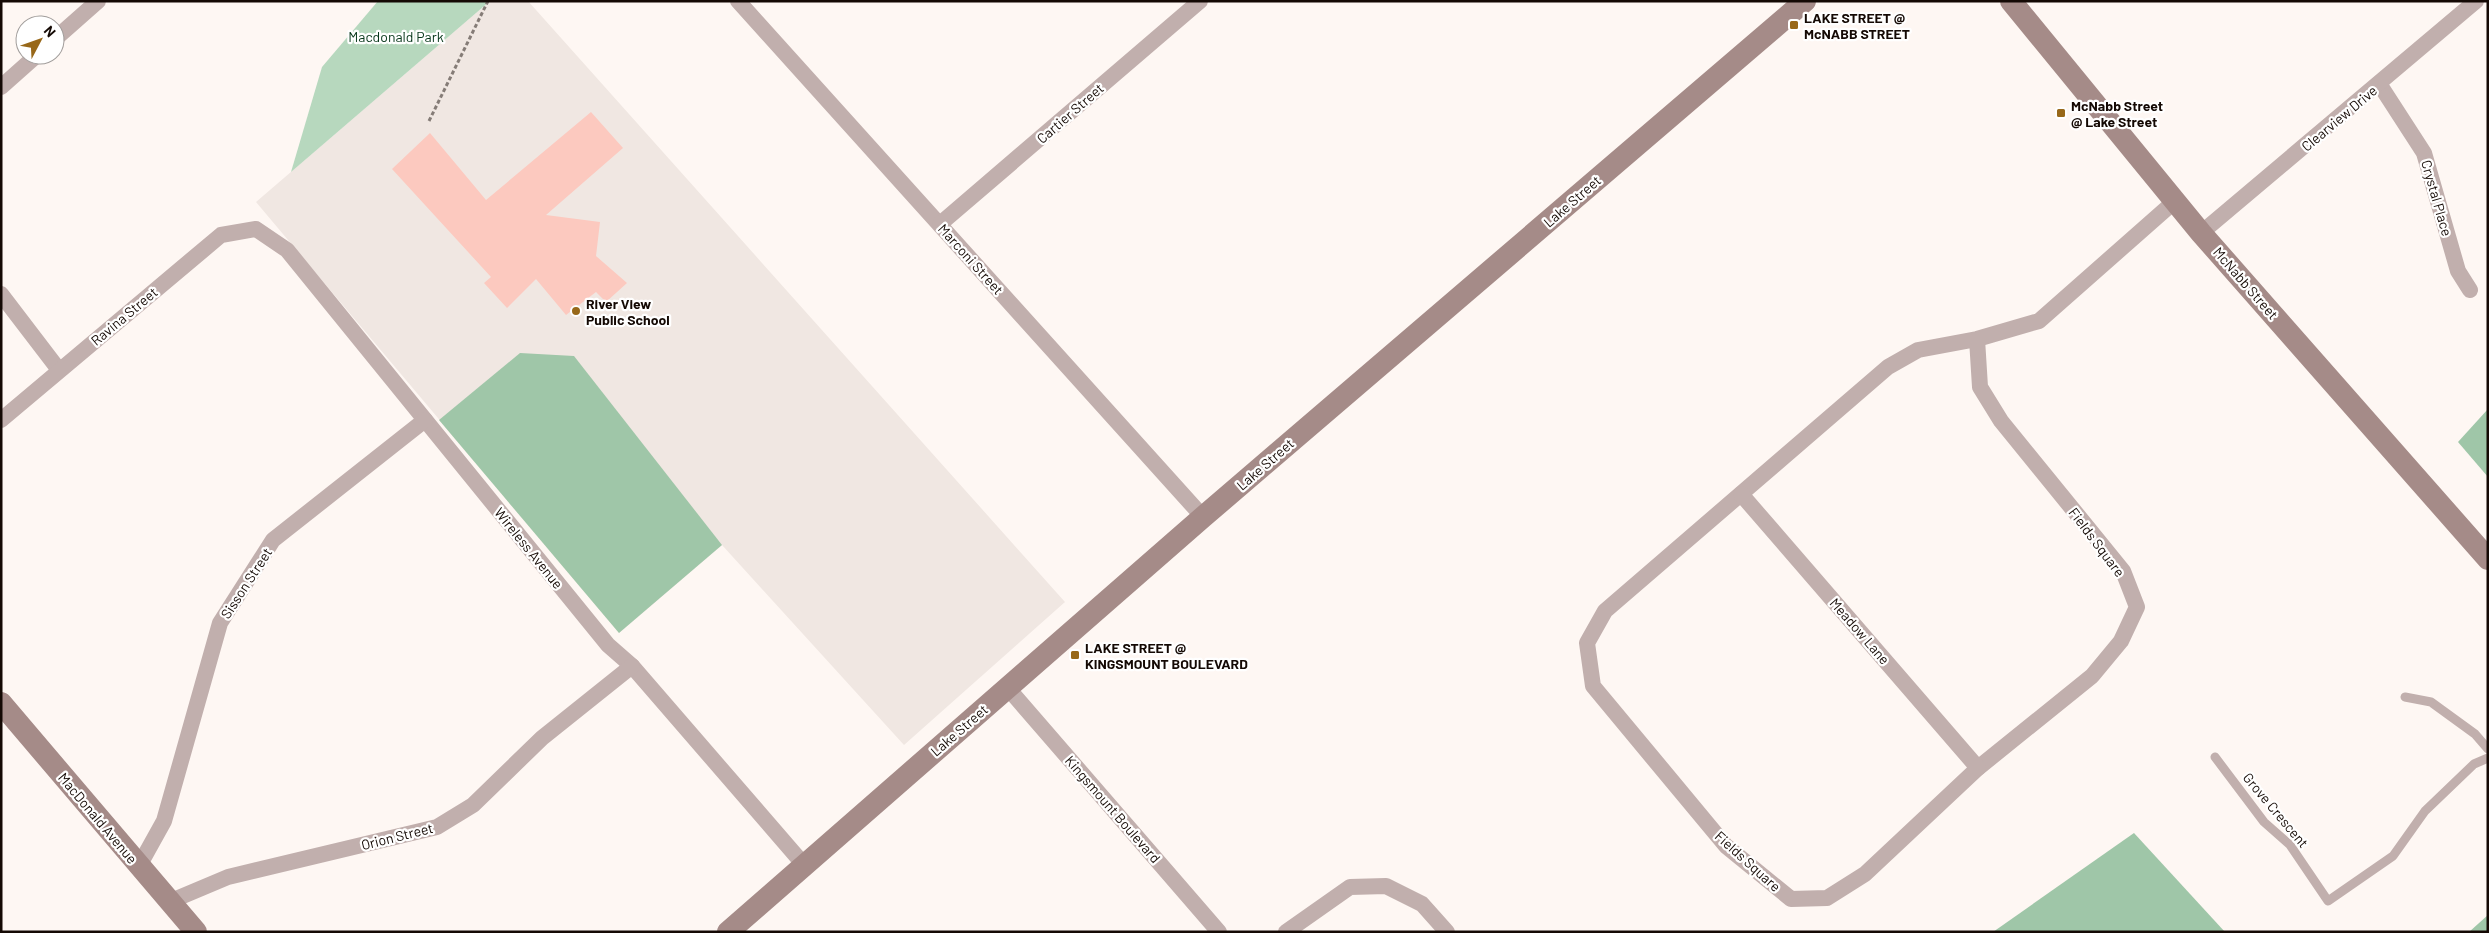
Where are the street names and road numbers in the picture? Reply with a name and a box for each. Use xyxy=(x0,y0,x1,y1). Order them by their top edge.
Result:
street label: Cartier Street xyxy=(1033,79,1107,147)
street label: Clearview Drive xyxy=(2298,81,2380,155)
street label: Crystal Place xyxy=(2418,158,2456,238)
street label: Lake Street xyxy=(1540,172,1604,230)
street label: Marconi Street xyxy=(935,220,1007,298)
street label: McNabb Street xyxy=(2210,243,2282,323)
street label: Ravina Street xyxy=(87,283,161,349)
street label: Lake Street xyxy=(1233,435,1297,493)
street label: Wireless Avenue xyxy=(491,504,567,592)
street label: Fields Square xyxy=(2065,504,2129,580)
street label: Sisson Street xyxy=(217,544,275,622)
street label: Meadow Lane xyxy=(1827,594,1893,668)
street label: Lake Street xyxy=(927,701,991,759)
street label: Kingsmount Boulevard xyxy=(1062,752,1164,866)
street label: MacDonald Avenue xyxy=(55,769,141,867)
street label: Grove Crescent xyxy=(2240,769,2312,851)
street label: Orion Street xyxy=(359,819,435,853)
street label: Fields Square xyxy=(1712,827,1784,895)

